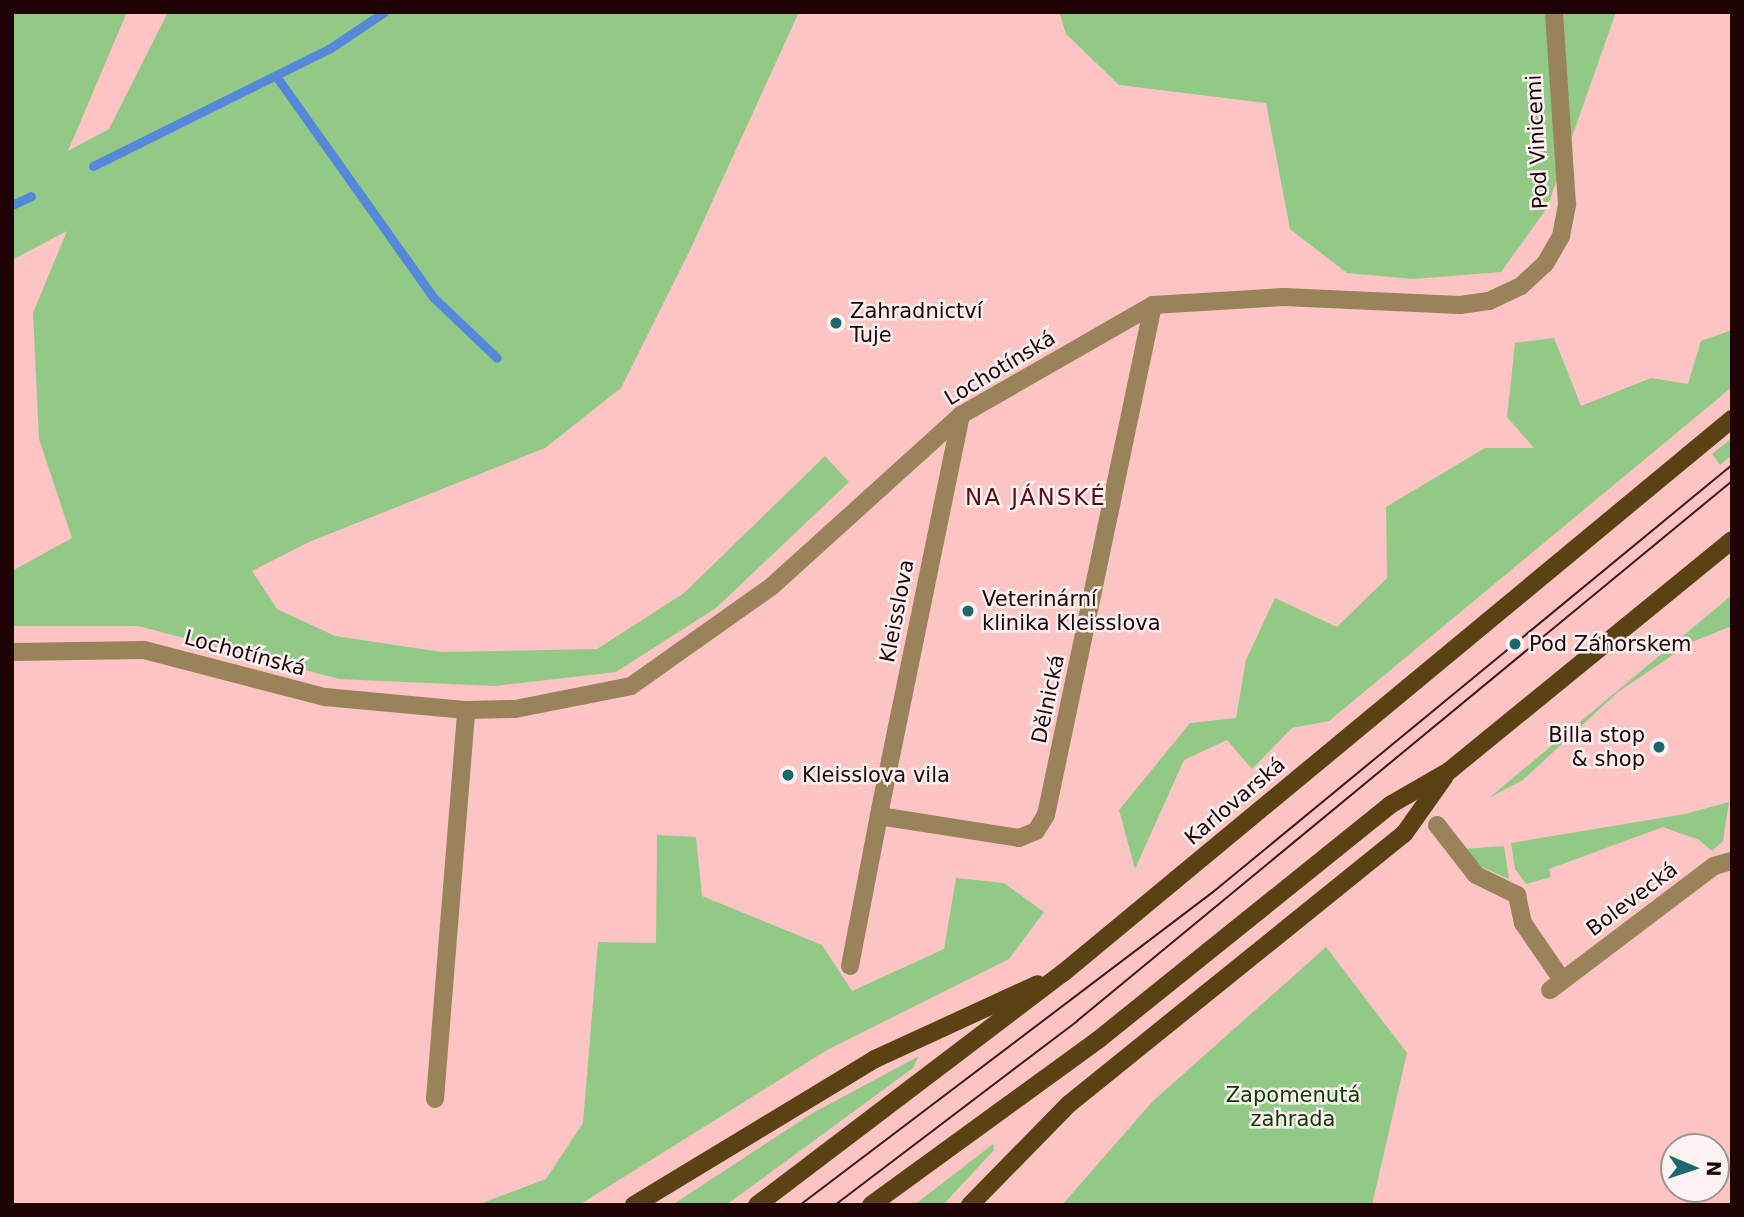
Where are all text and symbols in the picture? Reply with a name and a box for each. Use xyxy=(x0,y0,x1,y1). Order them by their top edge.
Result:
street label: Pod Vinicemi xyxy=(1521,74,1553,210)
place label: Zahradnictví Tuje xyxy=(850,298,983,348)
marker: Zahradnictví Tuje xyxy=(828,315,844,331)
street label: Lochotínská xyxy=(940,325,1060,411)
district label: NA JÁNSKÉ xyxy=(966,483,1106,511)
street label: Kleisslova xyxy=(875,557,919,665)
place label: Veterinární klinika Kleisslova xyxy=(982,586,1161,636)
marker: Veterinární klinika Kleisslova xyxy=(960,603,976,619)
street label: Lochotínská xyxy=(181,625,309,681)
place label: Pod Záhorskem xyxy=(1529,631,1692,657)
marker: Pod Záhorskem xyxy=(1507,636,1523,652)
street label: Dělnická xyxy=(1026,652,1070,746)
place label: Billa stop & shop xyxy=(1548,722,1645,772)
marker: Billa stop & shop xyxy=(1651,739,1667,755)
street label: Karlovarská xyxy=(1180,752,1290,850)
place label: Kleisslova vila xyxy=(802,762,950,788)
marker: Kleisslova vila xyxy=(780,767,796,783)
street label: Bolevecká xyxy=(1581,857,1683,941)
park label: Zapomenutá zahrada xyxy=(1226,1082,1360,1132)
north arrow xyxy=(1660,1133,1730,1203)
text: N xyxy=(1703,1160,1725,1177)

